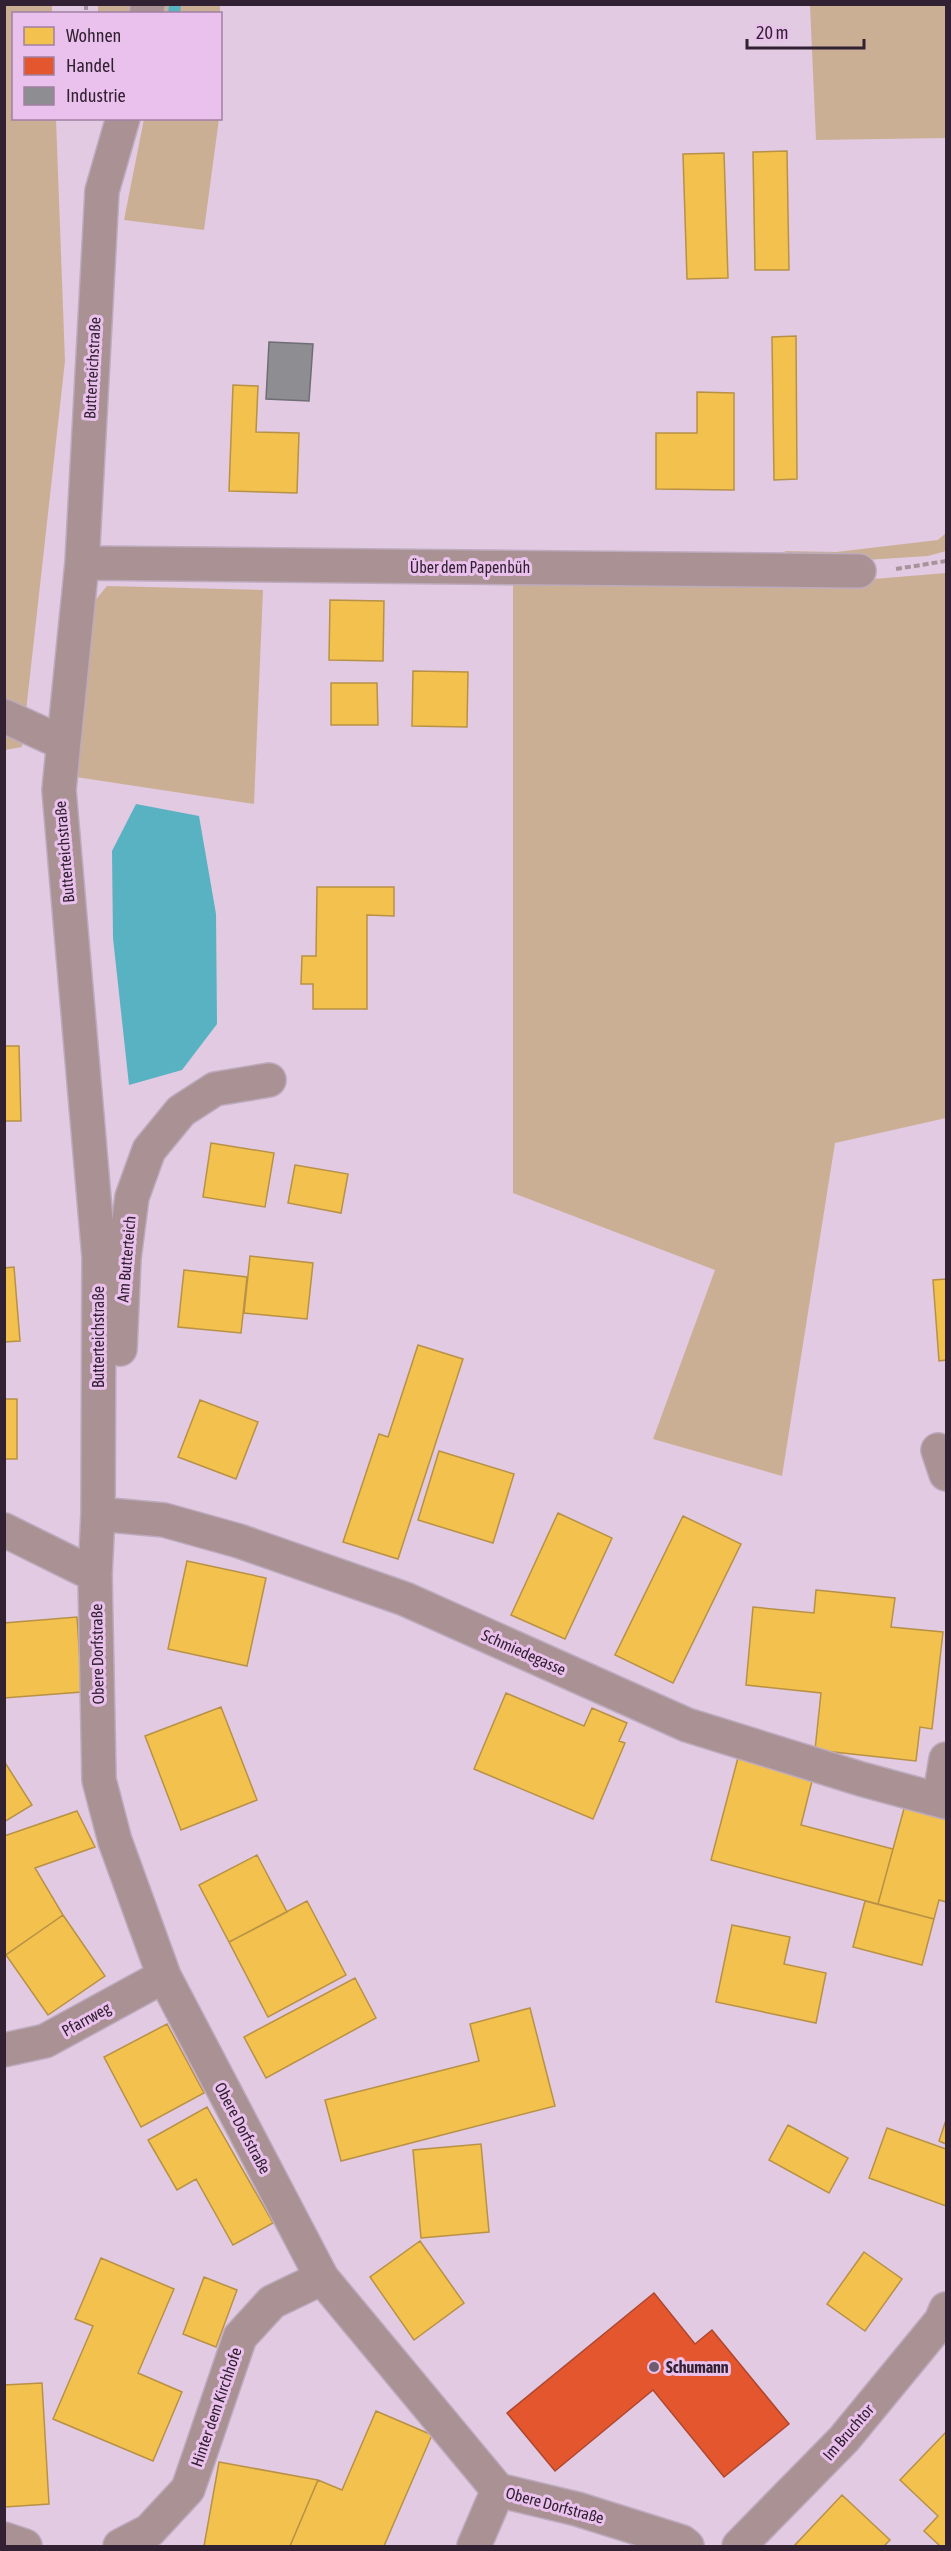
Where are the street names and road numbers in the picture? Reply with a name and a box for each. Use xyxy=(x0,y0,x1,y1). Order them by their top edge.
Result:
street label: Butterteichstraße xyxy=(80,317,104,419)
street label: Über dem Papenbüh xyxy=(410,558,530,577)
street label: Butterteichstraße xyxy=(51,800,77,904)
street label: Am Butterteich xyxy=(113,1215,139,1303)
street label: Butterteichstraße xyxy=(89,1286,107,1388)
street label: Obere Dorfstraße xyxy=(87,1603,107,1705)
street label: Schmiedegasse xyxy=(479,1625,569,1679)
street label: Pfarrweg xyxy=(59,1998,114,2041)
street label: Obere Dorfstraße xyxy=(211,2079,275,2177)
street label: Hinter dem Kirchhofe xyxy=(187,2345,245,2469)
street label: Im Bruchtor xyxy=(819,2400,877,2464)
street label: Obere Dorfstraße xyxy=(504,2483,606,2527)

